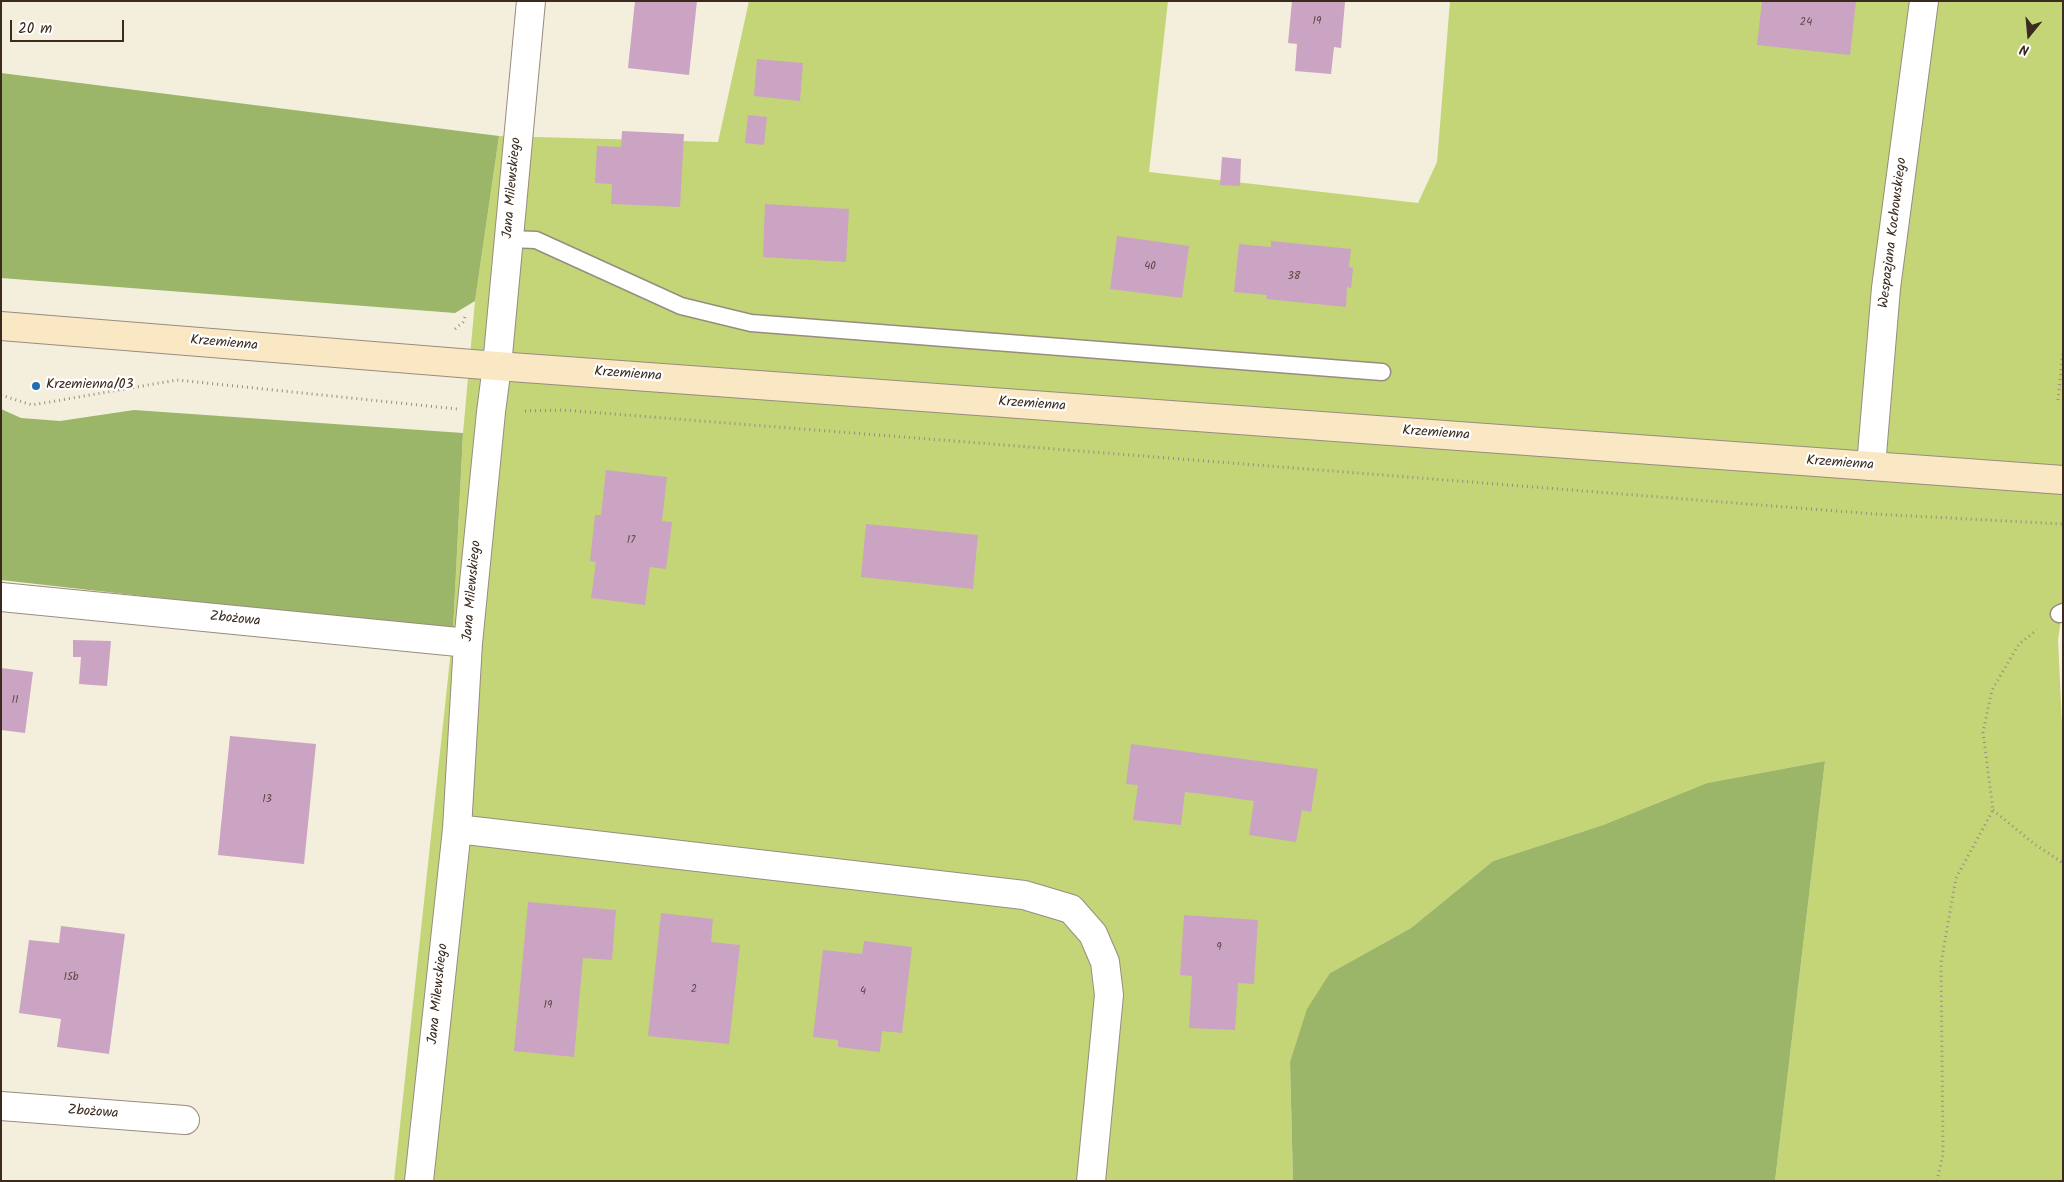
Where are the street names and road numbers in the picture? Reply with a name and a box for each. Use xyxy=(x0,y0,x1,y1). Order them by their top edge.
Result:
street label: Jana Milewskiego xyxy=(500,137,526,239)
street label: Wespazjana Kochowskiego xyxy=(1876,157,1912,309)
street label: Krzemienna xyxy=(190,333,258,355)
street label: Krzemienna xyxy=(594,364,662,386)
street label: Krzemienna xyxy=(998,394,1066,416)
street label: Krzemienna xyxy=(1402,423,1470,445)
street label: Krzemienna xyxy=(1806,453,1874,475)
street label: Jana Milewskiego xyxy=(460,540,486,642)
street label: Zbożowa xyxy=(209,609,261,631)
street label: Jana Milewskiego xyxy=(425,943,453,1045)
street label: Zbożowa xyxy=(67,1103,119,1123)

